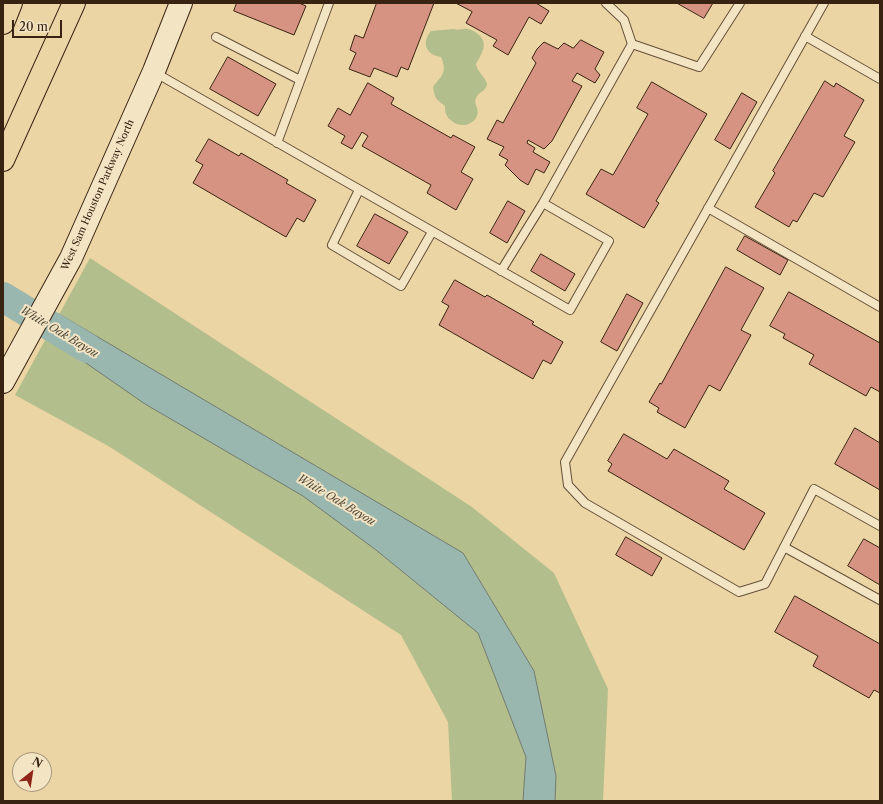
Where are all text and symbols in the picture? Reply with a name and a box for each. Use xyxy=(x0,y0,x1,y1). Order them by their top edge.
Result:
scale bar xyxy=(14,12,64,38)
text: 20 m xyxy=(19,19,48,34)
street label: West Sam Houston Parkway North xyxy=(59,118,137,272)
water label: White Oak Bayou xyxy=(18,304,100,360)
water label: White Oak Bayou xyxy=(295,472,377,528)
north arrow xyxy=(12,752,52,792)
text: N xyxy=(30,754,45,771)

